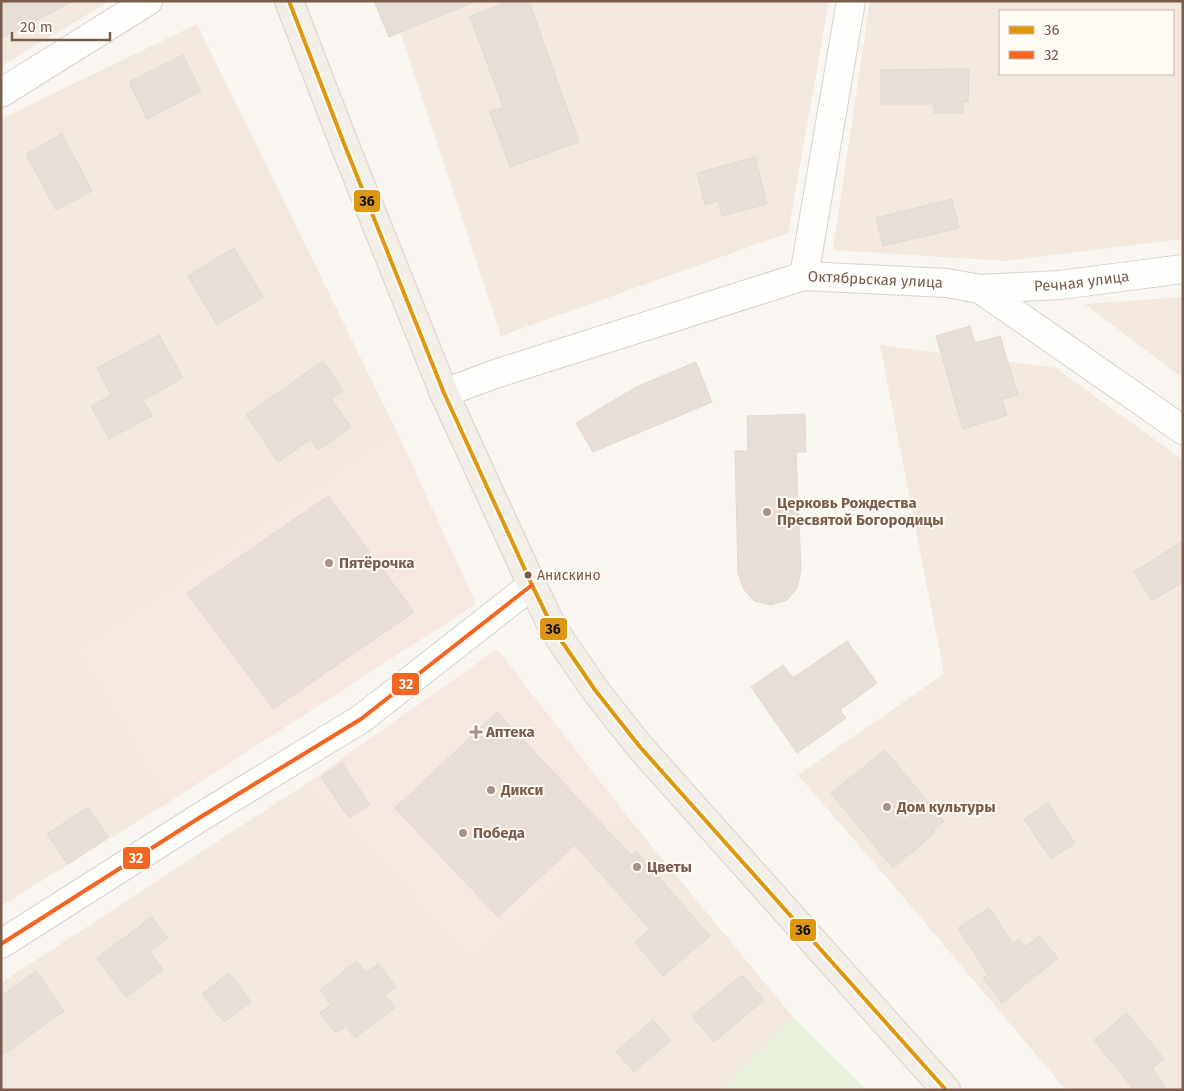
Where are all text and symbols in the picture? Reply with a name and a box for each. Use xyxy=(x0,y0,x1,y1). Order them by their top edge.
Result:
scale bar xyxy=(12,10,110,42)
legend xyxy=(999,10,1174,75)
text: 20 m xyxy=(20,18,53,36)
text: 36 xyxy=(1044,21,1059,39)
text: 32 xyxy=(1044,46,1059,64)
line badge: 36 xyxy=(353,189,381,213)
text: 36 xyxy=(358,193,375,210)
street label: Октябрьская улица xyxy=(807,267,943,292)
street label: Речная улица xyxy=(1034,267,1130,295)
place label: Церковь Рождества Пресвятой Богородицы xyxy=(777,494,944,529)
marker: Церковь Рождества Пресвятой Богородицы xyxy=(761,506,773,518)
place label: Пятёрочка xyxy=(339,554,415,572)
marker: Пятёрочка xyxy=(323,557,335,569)
place label: Анискино xyxy=(537,567,601,584)
marker: Анискино xyxy=(523,570,533,580)
line badge: 36 xyxy=(539,617,568,641)
text: 36 xyxy=(544,621,561,638)
line badge: 32 xyxy=(391,672,420,696)
text: 32 xyxy=(398,676,413,693)
place label: Аптека xyxy=(485,723,535,741)
marker: Аптека xyxy=(470,726,482,738)
place label: Дикси xyxy=(500,781,543,799)
marker: Дикси xyxy=(485,784,497,796)
place label: Дом культуры xyxy=(896,798,996,816)
marker: Дом культуры xyxy=(881,801,893,813)
place label: Победа xyxy=(473,824,525,842)
marker: Победа xyxy=(457,827,469,839)
line badge: 32 xyxy=(122,846,151,870)
text: 32 xyxy=(128,850,143,867)
place label: Цветы xyxy=(647,858,692,876)
marker: Цветы xyxy=(631,861,643,873)
line badge: 36 xyxy=(789,918,817,942)
text: 36 xyxy=(794,922,811,939)

